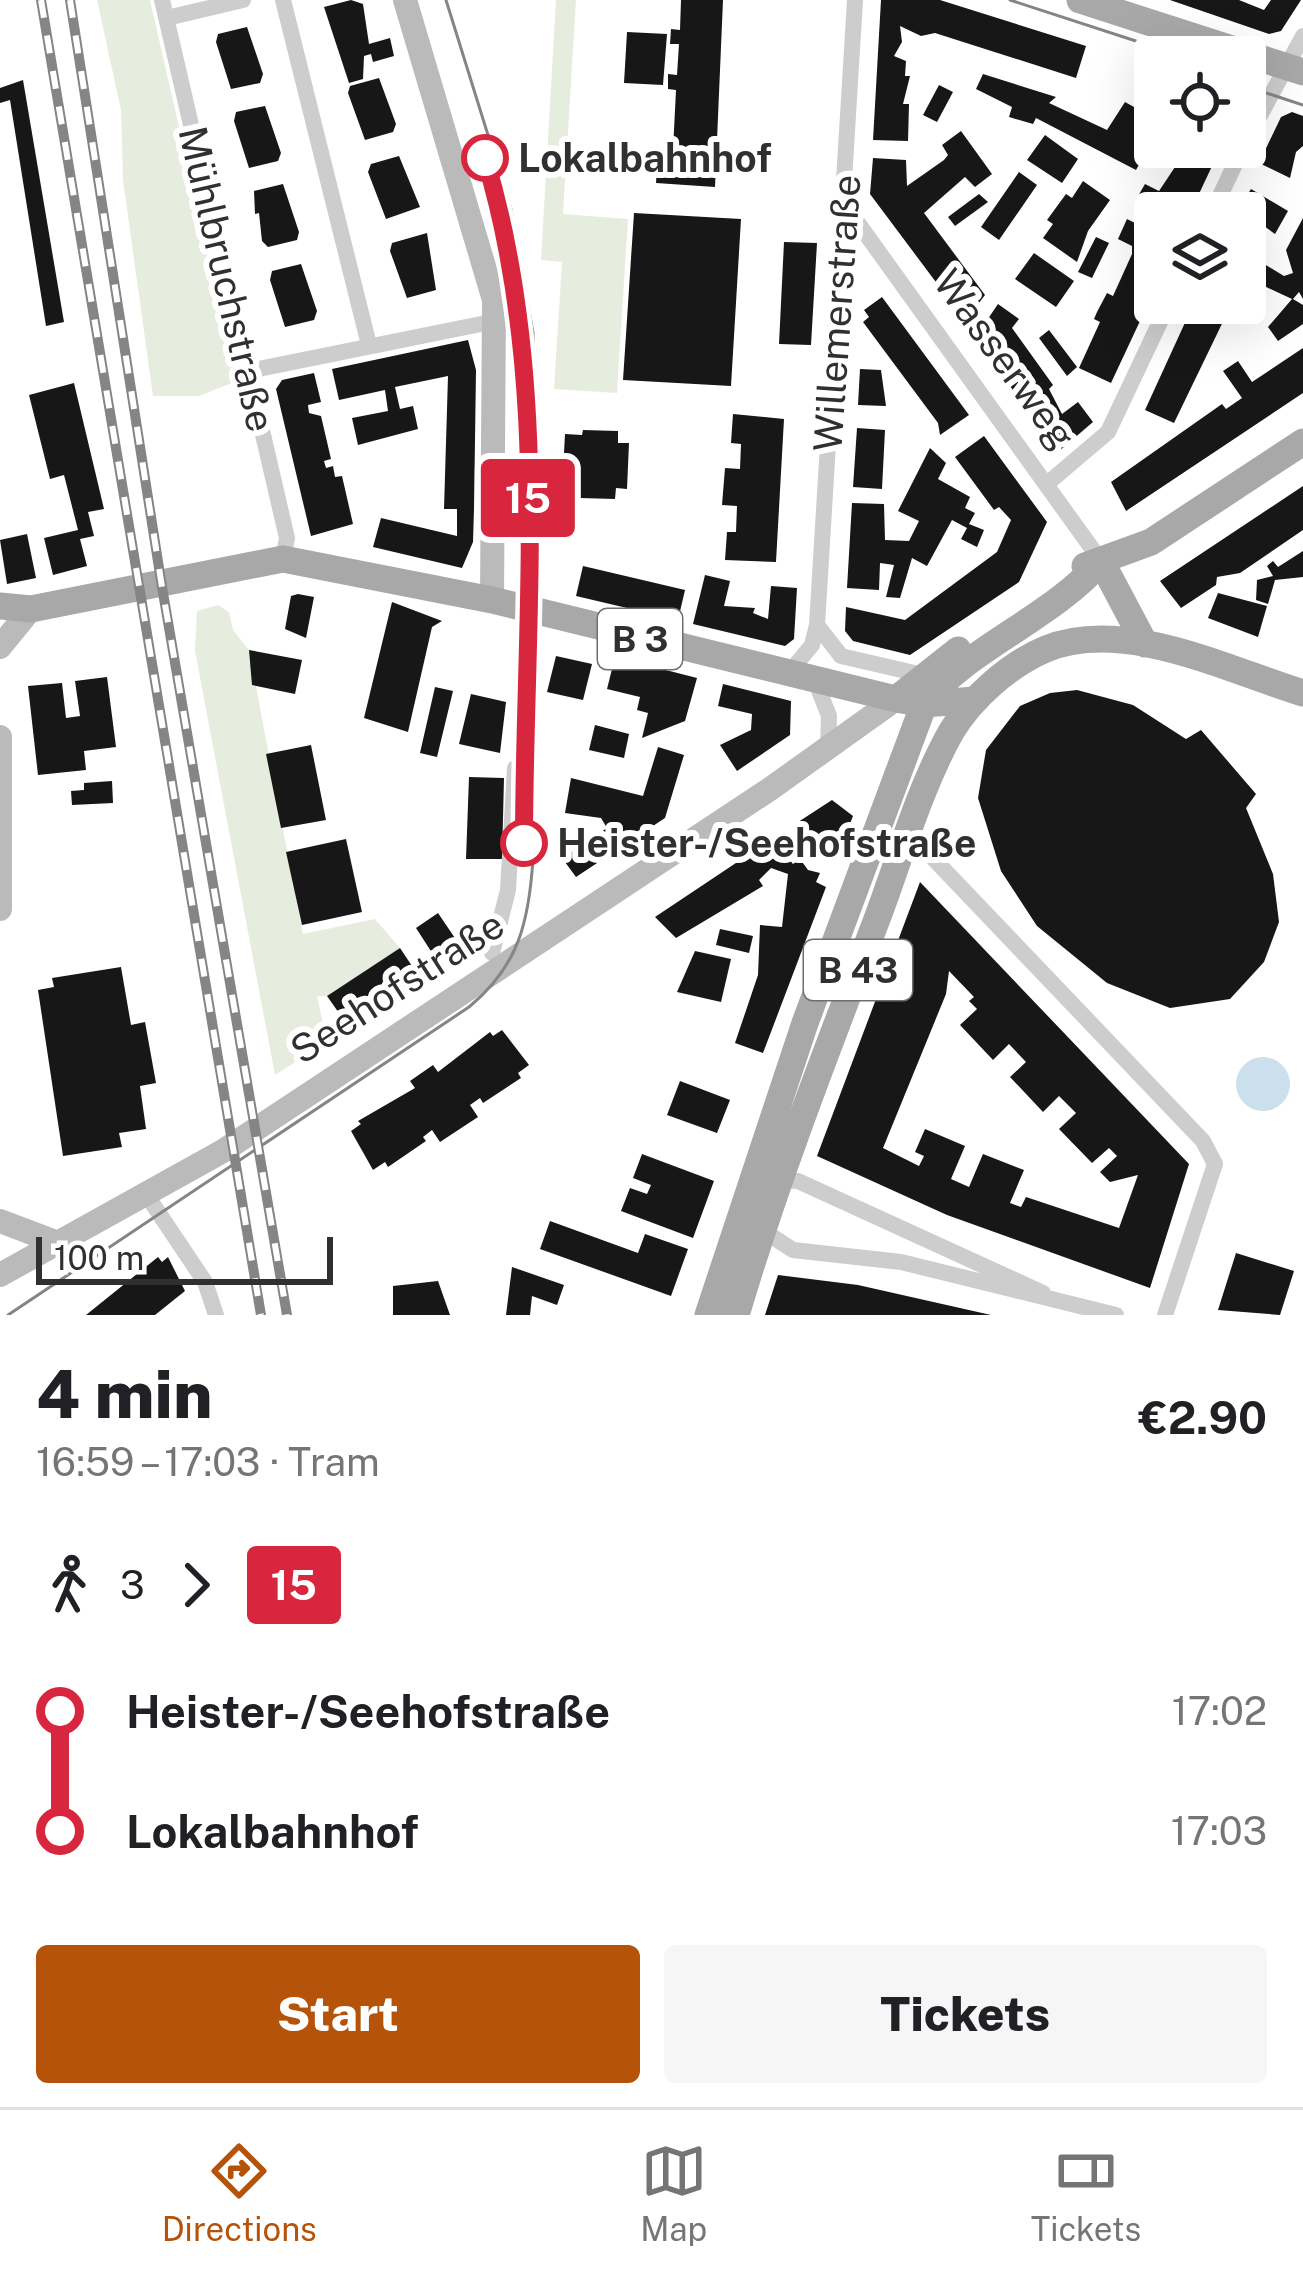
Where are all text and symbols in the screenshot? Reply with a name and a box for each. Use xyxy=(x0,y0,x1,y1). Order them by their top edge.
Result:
map controls xyxy=(1134,36,1266,324)
button: locate xyxy=(1134,36,1266,168)
street label: Mühlbruchstraße xyxy=(170,122,284,436)
place label: Lokalbahnhof xyxy=(518,135,772,181)
marker: Lokalbahnhof xyxy=(463,136,507,180)
street label: Willemerstraße xyxy=(804,173,870,453)
button: layers xyxy=(1134,192,1266,324)
street label: Wasserweg xyxy=(925,260,1085,458)
line badge: 15 xyxy=(474,459,582,537)
text: 15 xyxy=(505,473,551,522)
road number: B 3 xyxy=(598,609,682,669)
place label: Heister-/Seehofstraße xyxy=(557,820,977,866)
marker: Heister-/Seehofstraße xyxy=(502,821,546,865)
street label: Seehofstraße xyxy=(282,901,512,1073)
road number: B 43 xyxy=(804,940,912,1000)
scale bar xyxy=(36,1231,333,1284)
text: 100 m xyxy=(54,1239,144,1277)
text: 4 min xyxy=(36,1355,213,1433)
text: €2.90 xyxy=(1138,1391,1267,1444)
text: 16:59 – 17:03 · Tram xyxy=(36,1439,380,1485)
icon: walk xyxy=(36,1552,102,1618)
icon: forward xyxy=(163,1552,229,1618)
text: 15 xyxy=(271,1560,317,1609)
text: 3 xyxy=(120,1562,145,1608)
text: Heister-/Seehofstraße xyxy=(126,1685,610,1738)
text: 17:02 xyxy=(1172,1688,1267,1734)
text: Lokalbahnhof xyxy=(126,1805,419,1858)
text: 17:03 xyxy=(1171,1808,1267,1854)
button: Start xyxy=(36,1945,640,2083)
button: Tickets xyxy=(664,1945,1267,2083)
tab: Directions xyxy=(162,2138,317,2248)
tab: Map xyxy=(640,2138,707,2248)
tab: Tickets xyxy=(1031,2138,1141,2248)

